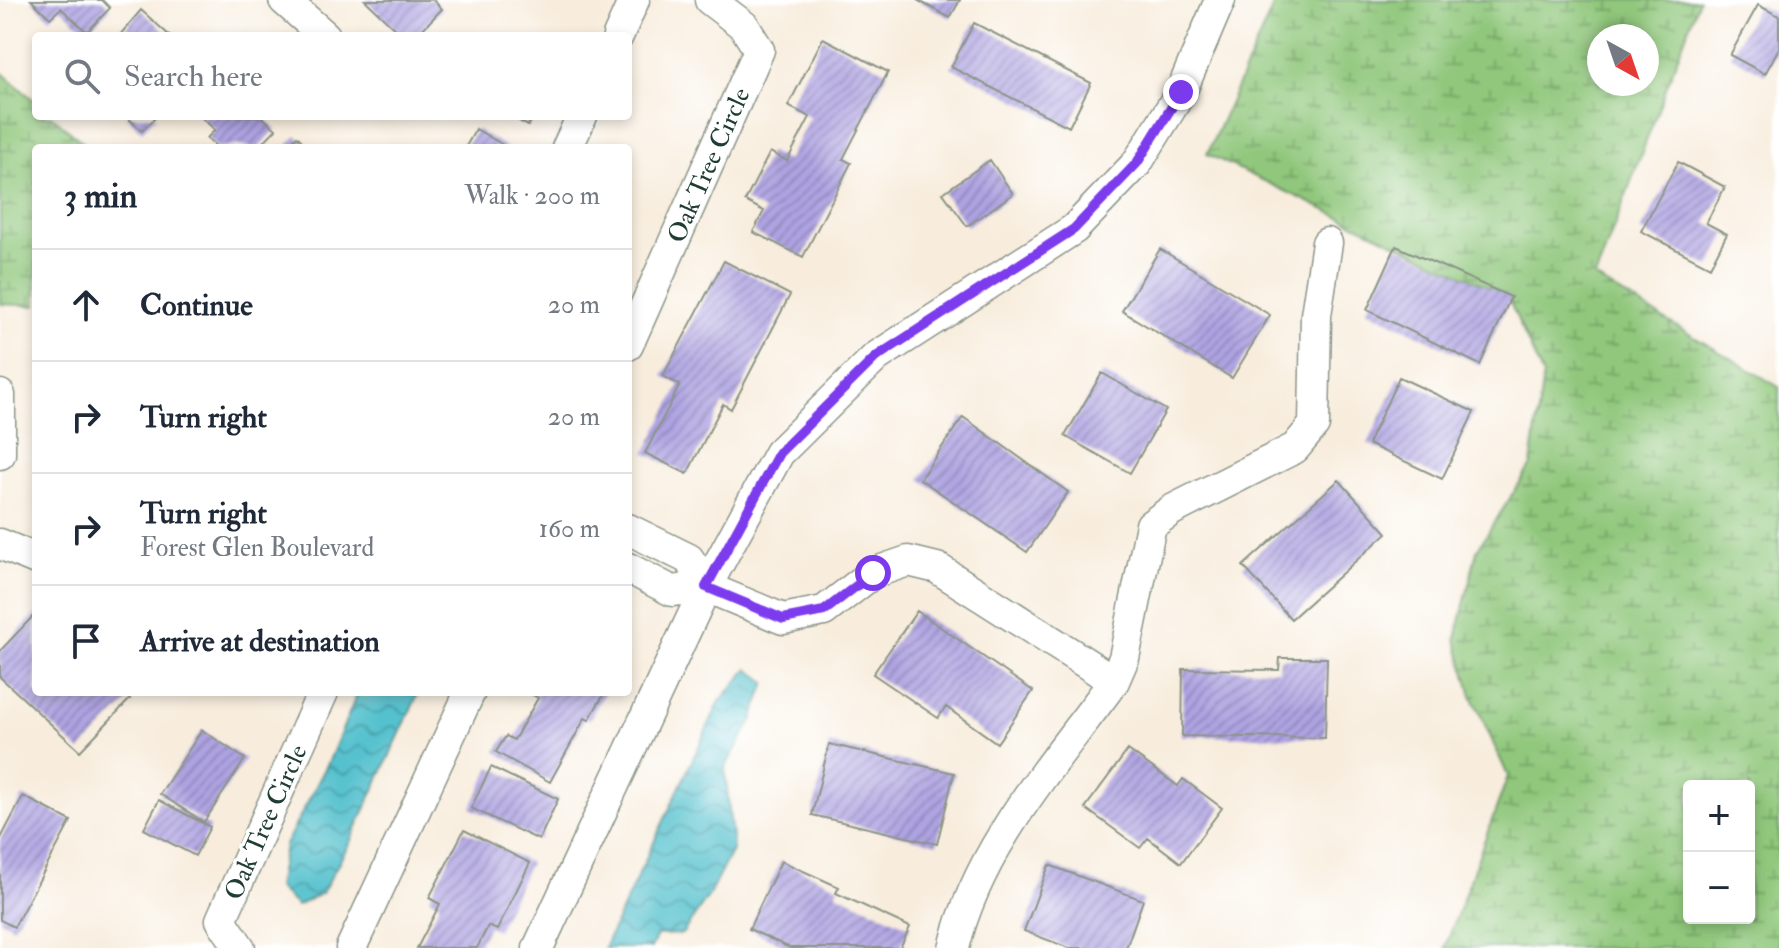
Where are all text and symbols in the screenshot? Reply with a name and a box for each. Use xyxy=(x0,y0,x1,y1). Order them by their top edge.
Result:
north arrow xyxy=(1587,24,1659,96)
search box xyxy=(32,32,632,120)
icon: search xyxy=(60,54,104,98)
text: Search here xyxy=(124,58,263,95)
route end xyxy=(1163,74,1199,110)
street label: Oak Tree Circle xyxy=(660,83,757,248)
text: 3 min xyxy=(64,175,137,218)
text: Walk · 200 m xyxy=(464,180,600,212)
icon: ahead xyxy=(64,283,108,327)
text: Continue xyxy=(140,287,253,324)
text: 20 m xyxy=(548,289,600,321)
icon: right xyxy=(64,395,108,439)
text: Turn right xyxy=(140,399,267,436)
text: 20 m xyxy=(548,401,600,433)
text: Turn right xyxy=(140,495,267,532)
icon: right xyxy=(64,507,108,551)
text: 160 m xyxy=(539,513,600,545)
text: Forest Glen Boulevard xyxy=(140,532,374,564)
route start xyxy=(855,555,891,591)
icon: arrive xyxy=(64,619,108,663)
text: Arrive at destination xyxy=(140,623,380,660)
street label: Oak Tree Circle xyxy=(217,740,314,905)
map controls xyxy=(1683,780,1755,924)
button: + xyxy=(1683,780,1755,852)
button: − xyxy=(1683,852,1755,924)

